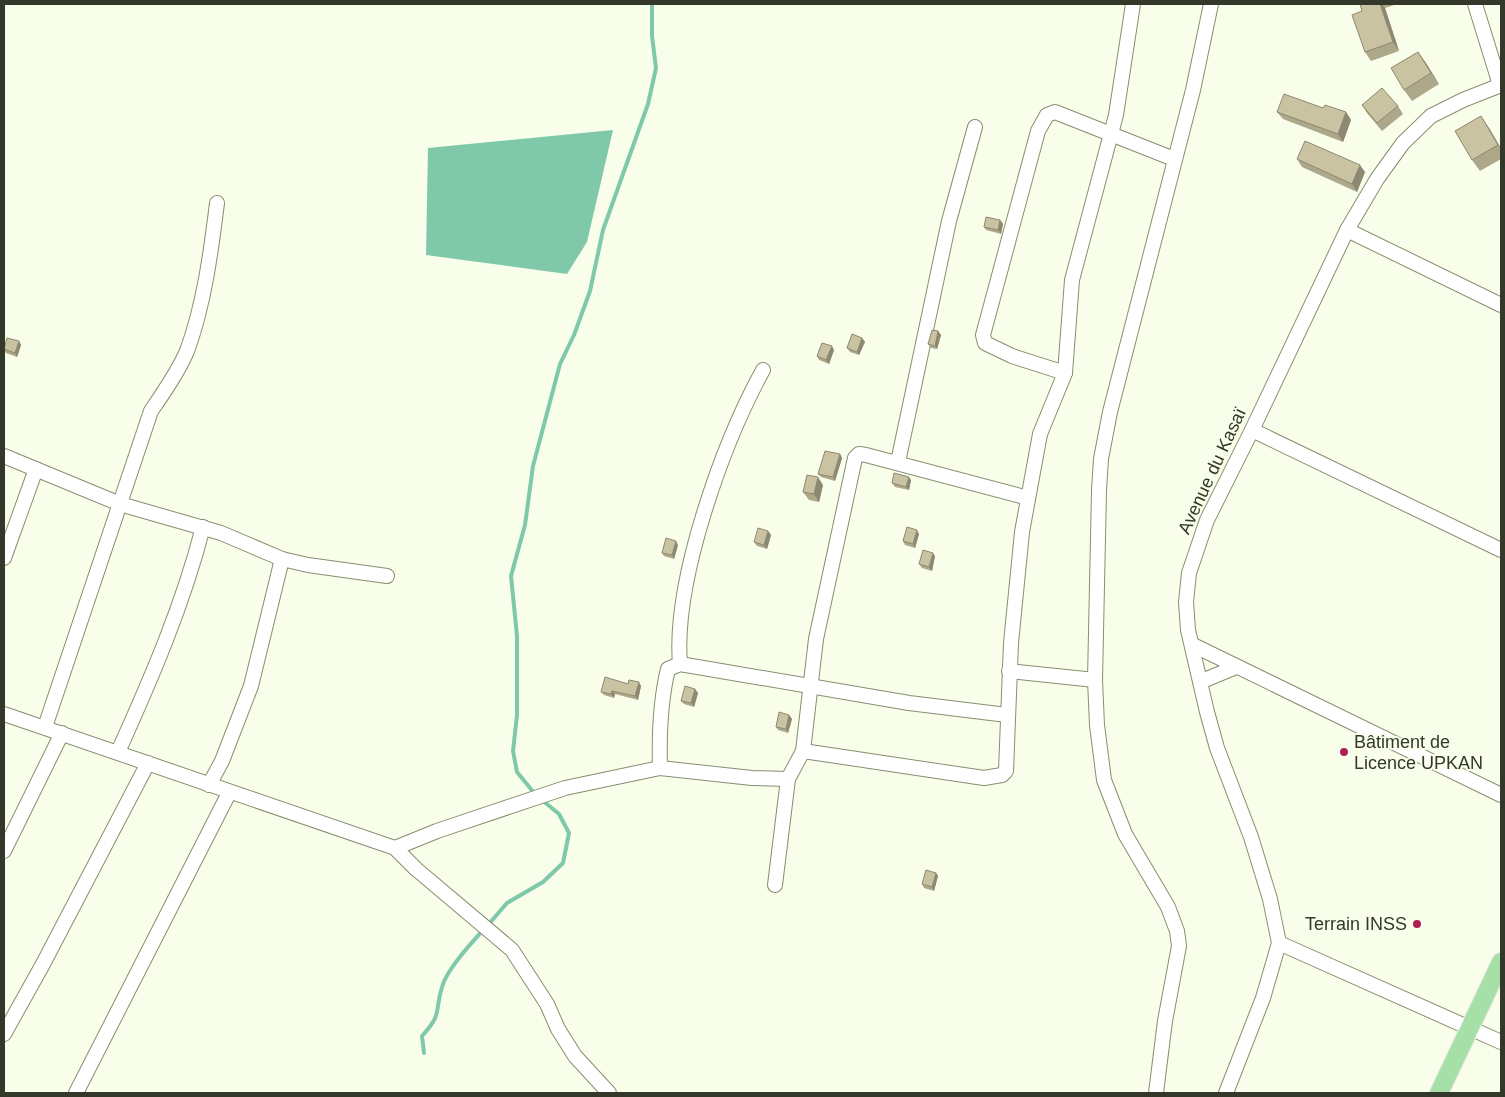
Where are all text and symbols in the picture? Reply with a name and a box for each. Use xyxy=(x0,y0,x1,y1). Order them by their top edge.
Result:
street label: Avenue du Kasaï xyxy=(1174,405,1250,537)
place label: Bâtiment de Licence UPKAN xyxy=(1354,732,1483,773)
marker: Bâtiment de Licence UPKAN xyxy=(1338,746,1350,758)
place label: Terrain INSS xyxy=(1305,914,1407,934)
marker: Terrain INSS xyxy=(1411,918,1423,930)

